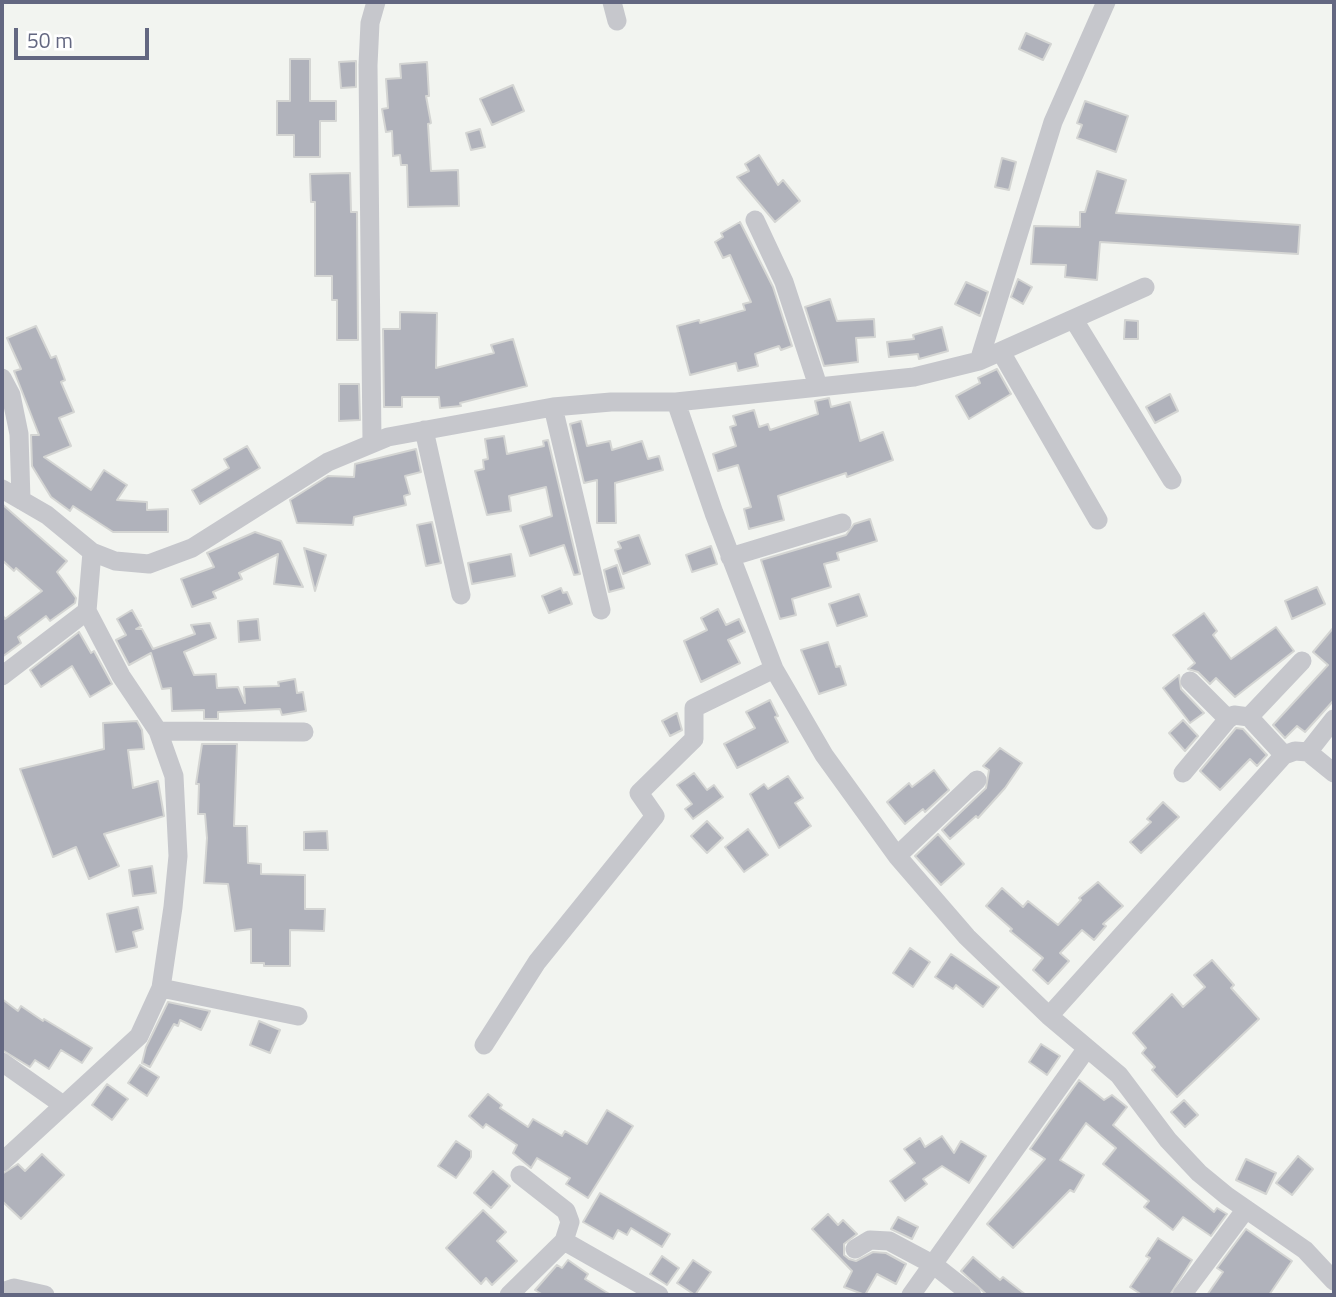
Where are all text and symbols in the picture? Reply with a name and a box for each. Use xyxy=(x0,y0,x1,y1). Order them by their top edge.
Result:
scale bar xyxy=(18,14,152,58)
text: 50 m xyxy=(27,24,73,56)

